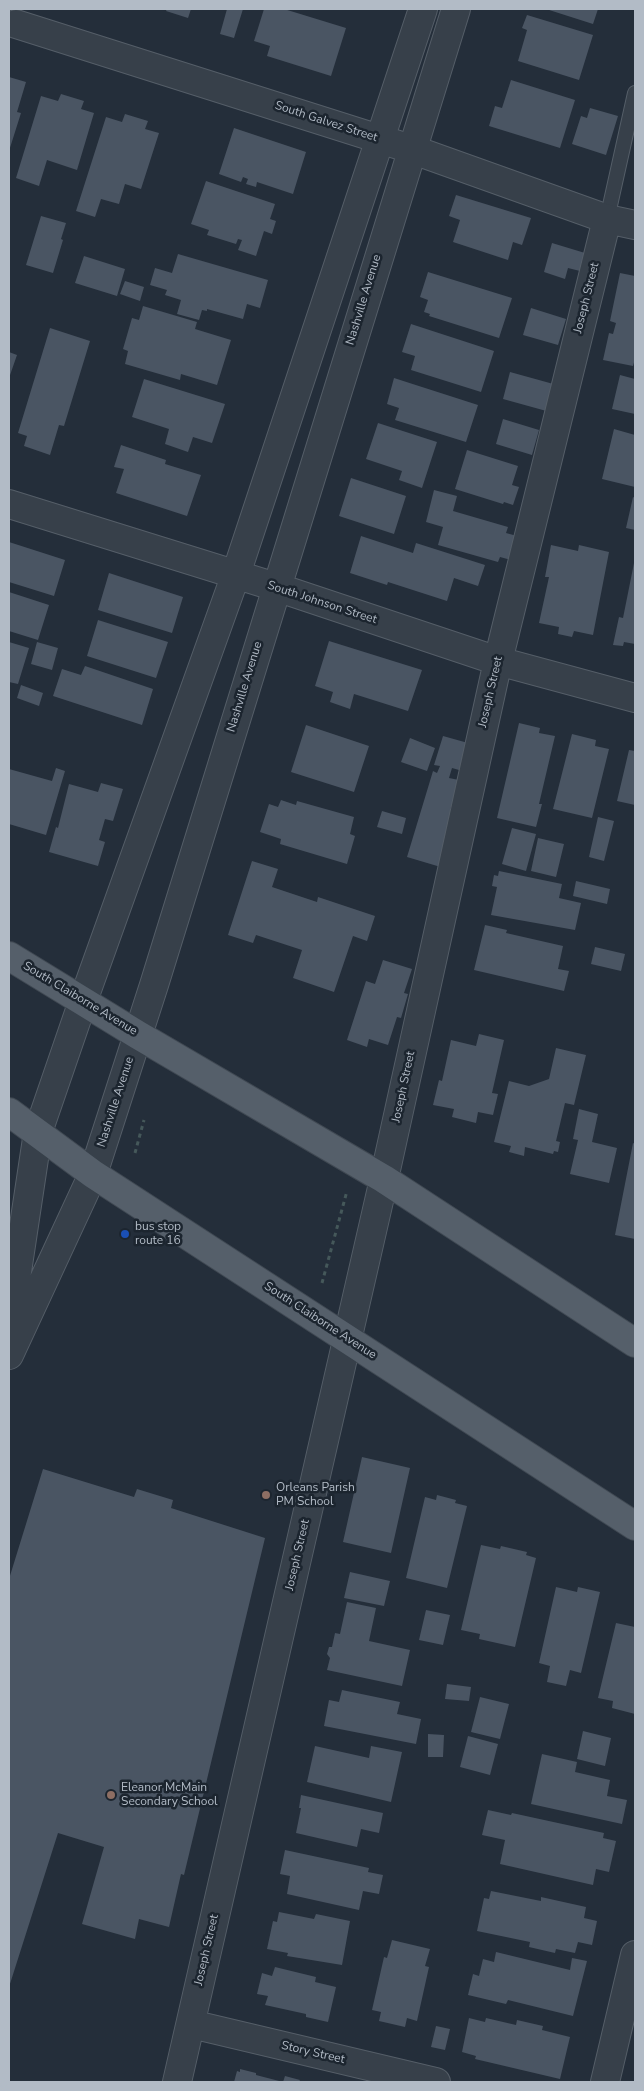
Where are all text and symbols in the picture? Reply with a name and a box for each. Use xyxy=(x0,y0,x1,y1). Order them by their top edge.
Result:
street label: South Galvez Street xyxy=(273,99,379,145)
street label: Nashville Avenue xyxy=(343,253,385,347)
street label: Joseph Street xyxy=(571,261,603,335)
street label: South Johnson Street xyxy=(265,579,379,627)
street label: Nashville Avenue xyxy=(224,640,266,734)
street label: Joseph Street xyxy=(476,655,506,729)
street label: South Claiborne Avenue xyxy=(20,959,140,1039)
street label: Joseph Street xyxy=(389,1050,419,1124)
street label: Nashville Avenue xyxy=(95,1055,137,1149)
place label: bus stop route 16 xyxy=(135,1220,181,1248)
marker: bus stop route 16 xyxy=(119,1228,131,1240)
street label: South Claiborne Avenue xyxy=(261,1279,379,1363)
place label: Orleans Parish PM School xyxy=(276,1481,355,1509)
marker: Orleans Parish PM School xyxy=(260,1489,272,1501)
street label: Joseph Street xyxy=(283,1518,313,1592)
place label: Eleanor McMain Secondary School xyxy=(121,1781,218,1809)
marker: Eleanor McMain Secondary School xyxy=(105,1789,117,1801)
street label: Joseph Street xyxy=(192,1913,222,1987)
street label: Story Street xyxy=(280,2039,346,2067)

